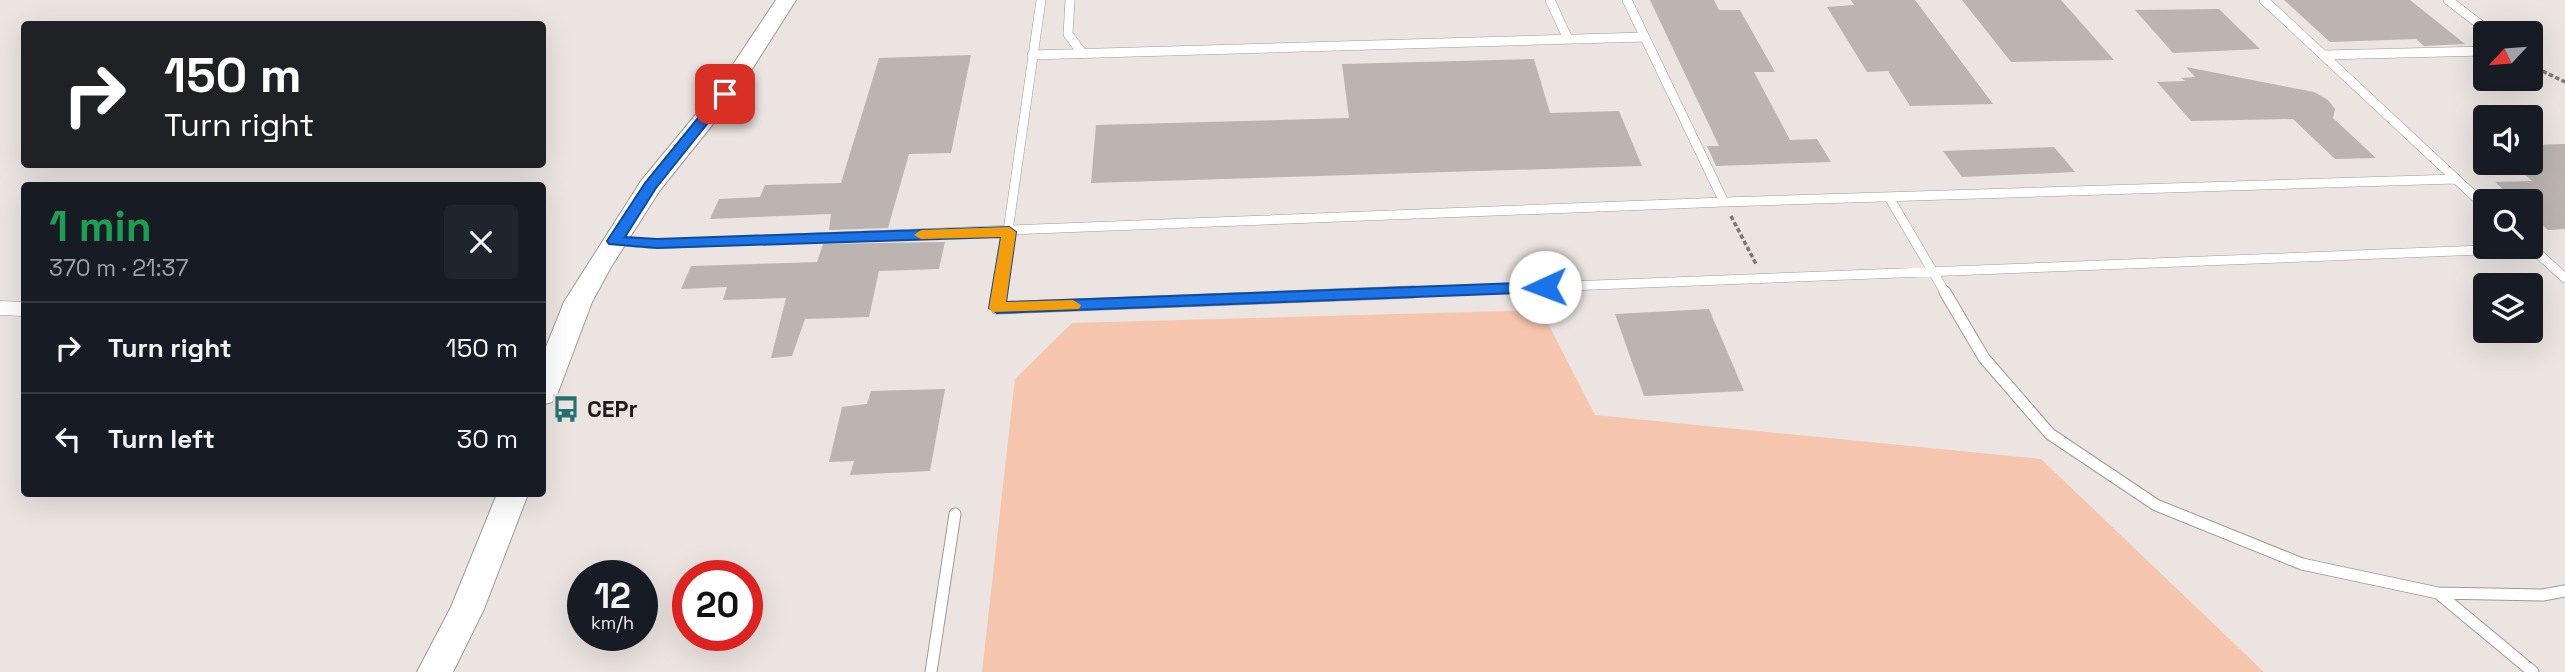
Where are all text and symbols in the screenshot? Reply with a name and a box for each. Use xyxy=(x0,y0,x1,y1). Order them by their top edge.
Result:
north arrow xyxy=(2473,21,2543,91)
map controls xyxy=(2473,21,2543,343)
text: 150 m xyxy=(164,44,302,106)
icon: right xyxy=(49,49,140,140)
pin xyxy=(695,64,755,124)
icon: arrive xyxy=(706,75,744,113)
text: Turn right xyxy=(164,105,314,145)
button: sound xyxy=(2473,105,2543,175)
button: search xyxy=(2473,189,2543,259)
text: 1 min xyxy=(49,200,152,253)
button: close xyxy=(444,205,518,279)
position arrow xyxy=(1508,250,1582,324)
text: 370 m · 21:37 xyxy=(49,253,188,283)
button: layers xyxy=(2473,273,2543,343)
icon: right xyxy=(49,329,87,367)
text: Turn right xyxy=(108,331,232,365)
text: 150 m xyxy=(446,331,518,365)
bus stop icon: CEPr xyxy=(551,394,581,424)
place label: CEPr xyxy=(587,394,638,424)
icon: left xyxy=(49,420,87,458)
text: Turn left xyxy=(108,422,215,456)
text: 30 m xyxy=(457,422,518,456)
speed limit sign: 20 xyxy=(672,560,763,651)
text: 12 xyxy=(594,574,631,618)
text: km/h xyxy=(591,611,634,634)

